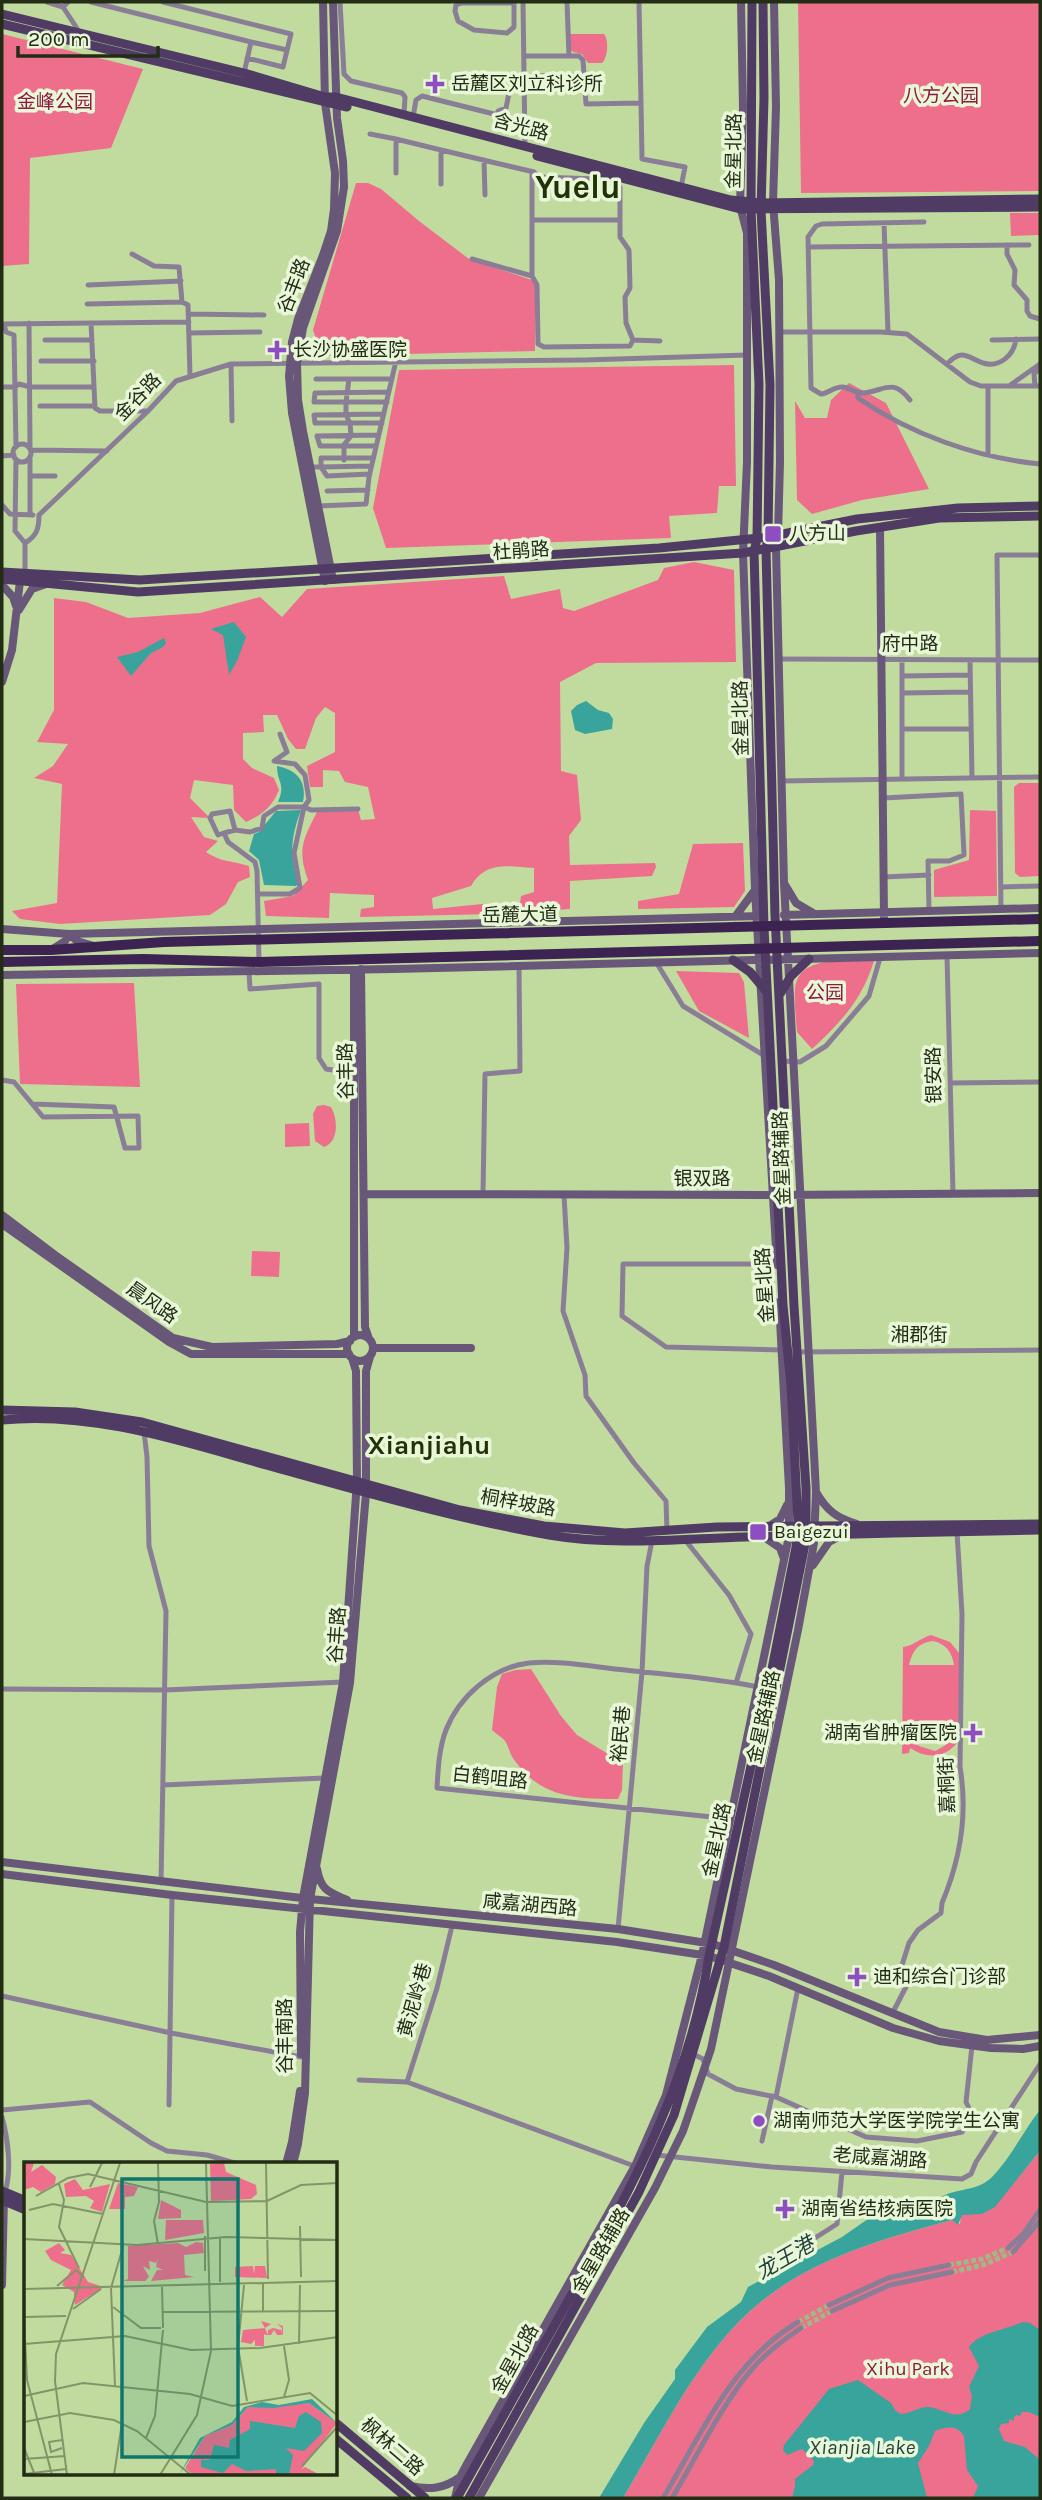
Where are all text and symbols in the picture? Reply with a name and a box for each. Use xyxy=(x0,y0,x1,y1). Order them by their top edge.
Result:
scale bar xyxy=(18,14,158,58)
text: 200 m xyxy=(28,27,90,51)
place label: 岳麓区刘立科诊所 xyxy=(451,73,603,95)
marker: 岳麓区刘立科诊所 xyxy=(425,74,445,94)
park label: 八方公园 xyxy=(903,85,979,107)
park label: 金峰公园 xyxy=(17,91,93,113)
street label: 含光路 xyxy=(491,109,551,145)
street label: 金星北路 xyxy=(722,113,746,189)
district label: Yuelu xyxy=(535,168,621,206)
street label: 谷丰路 xyxy=(274,255,314,317)
place label: 长沙协盛医院 xyxy=(293,339,407,361)
marker: 长沙协盛医院 xyxy=(267,340,287,360)
street label: 金谷路 xyxy=(110,369,166,425)
place label: 八方山 xyxy=(789,523,846,545)
marker: 八方山 xyxy=(763,524,783,544)
street label: 杜鹃路 xyxy=(492,538,550,564)
street label: 府中路 xyxy=(881,633,939,655)
street label: 金星北路 xyxy=(729,680,753,756)
street label: 岳麓大道 xyxy=(482,903,558,927)
park label: 公园 xyxy=(806,982,844,1004)
street label: 谷丰路 xyxy=(335,1042,357,1100)
street label: 银安路 xyxy=(923,1046,945,1104)
street label: 金星路辅路 xyxy=(769,1110,795,1206)
street label: 银双路 xyxy=(673,1168,731,1190)
street label: 金星北路 xyxy=(751,1246,779,1324)
street label: 晨风路 xyxy=(122,1278,182,1328)
street label: 湘郡街 xyxy=(890,1324,948,1346)
district label: Xianjiahu xyxy=(368,1430,490,1461)
street label: 桐梓坡路 xyxy=(479,1486,557,1520)
place label: Baigezui xyxy=(774,1521,849,1543)
marker: Baigezui xyxy=(748,1522,768,1542)
street label: 谷丰路 xyxy=(324,1606,350,1664)
street label: 金星路辅路 xyxy=(743,1668,785,1766)
street label: 裕民巷 xyxy=(608,1705,634,1763)
place label: 湖南省肿瘤医院 xyxy=(824,1722,957,1744)
marker: 湖南省肿瘤医院 xyxy=(963,1723,983,1743)
street label: 嘉桐街 xyxy=(935,1756,959,1814)
street label: 白鹤咀路 xyxy=(451,1763,529,1793)
street label: 金星北路 xyxy=(698,1801,736,1879)
street label: 咸嘉湖西路 xyxy=(482,1890,578,1920)
street label: 黄泥岭巷 xyxy=(394,1960,436,2040)
place label: 迪和综合门诊部 xyxy=(873,1966,1006,1988)
marker: 迪和综合门诊部 xyxy=(847,1967,867,1987)
street label: 谷丰南路 xyxy=(274,1998,296,2074)
place label: 湖南师范大学医学院学生公寓 xyxy=(773,2110,1020,2132)
marker: 湖南师范大学医学院学生公寓 xyxy=(751,2113,767,2129)
street label: 老咸嘉湖路 xyxy=(832,2144,928,2172)
inset map xyxy=(24,2162,338,2476)
place label: 湖南省结核病医院 xyxy=(801,2198,953,2220)
marker: 湖南省结核病医院 xyxy=(775,2199,795,2219)
street label: 金星路辅路 xyxy=(568,2204,634,2298)
water label: 龙王港 xyxy=(752,2230,821,2284)
street label: 金星北路 xyxy=(487,2320,543,2398)
park label: Xihu Park xyxy=(866,2358,950,2380)
street label: 枫林二路 xyxy=(356,2414,428,2480)
water label: Xianjia Lake xyxy=(809,2435,915,2459)

